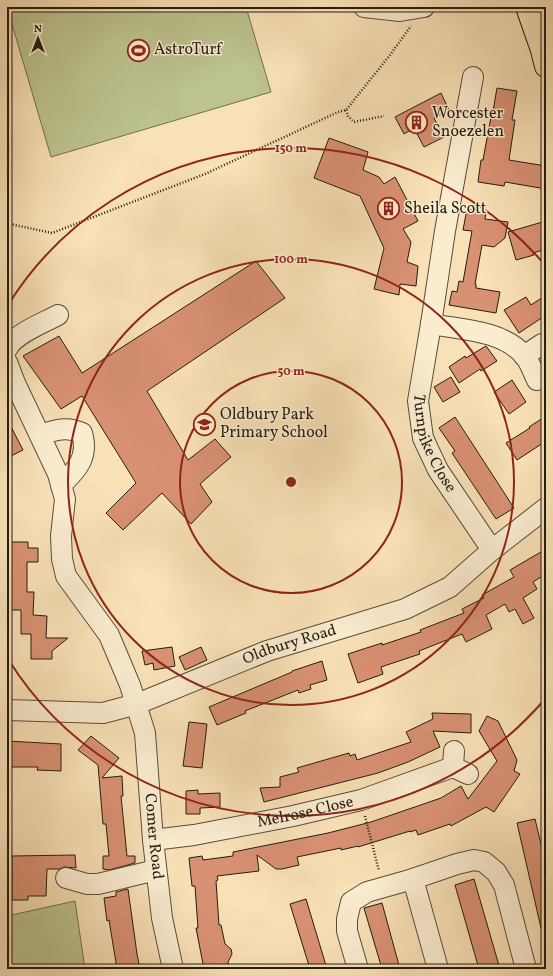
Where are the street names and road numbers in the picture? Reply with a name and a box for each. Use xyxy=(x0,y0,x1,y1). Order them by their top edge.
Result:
street label: Turnpike Close xyxy=(407,392,461,497)
street label: Oldbury Road xyxy=(239,619,339,671)
street label: Melrose Close xyxy=(255,791,356,834)
street label: Comer Road xyxy=(139,792,168,881)

